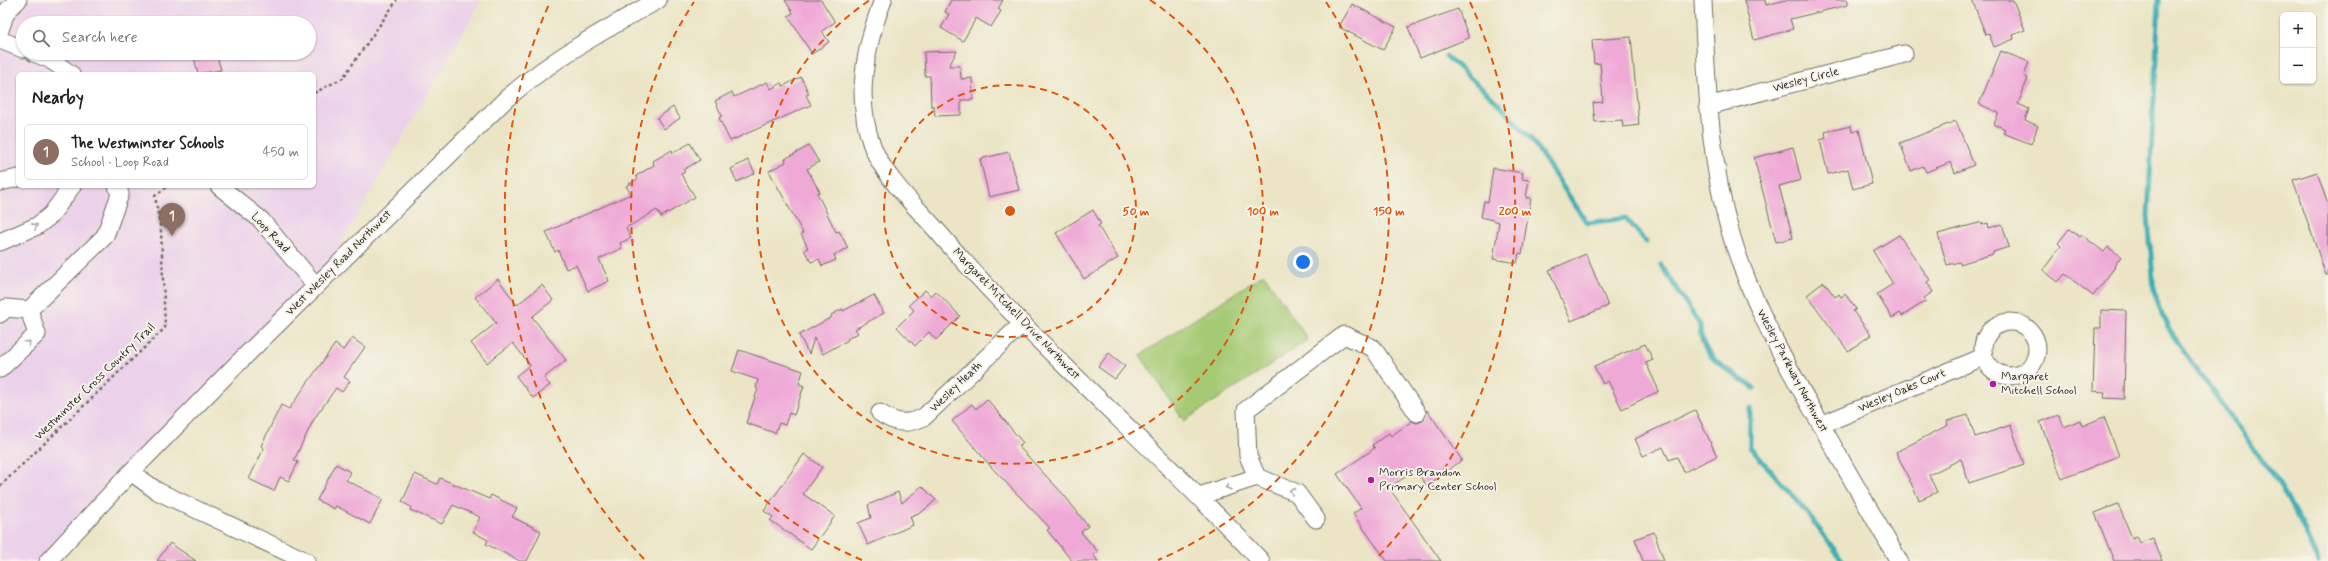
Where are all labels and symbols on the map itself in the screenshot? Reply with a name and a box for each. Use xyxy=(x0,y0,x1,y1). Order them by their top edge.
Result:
street label: Wesley Circle xyxy=(1771,63,1841,97)
pin: 1 xyxy=(159,203,185,236)
centre of rings xyxy=(1003,204,1017,218)
text: 50 m xyxy=(1123,204,1150,220)
text: 100 m xyxy=(1247,204,1280,220)
text: 150 m xyxy=(1373,204,1405,220)
text: 200 m xyxy=(1499,204,1532,220)
street label: West Wesley Road Northwest xyxy=(283,206,396,319)
street label: Loop Road xyxy=(247,209,293,257)
one-way arrow xyxy=(31,223,39,230)
street label: Margaret Mitchell Drive Northwest xyxy=(949,245,1084,384)
your location xyxy=(1293,252,1313,272)
street label: Wesley Parkway Northwest xyxy=(1753,307,1832,436)
street label: Westminster Cross Country Trail xyxy=(31,320,159,444)
one-way arrow xyxy=(23,340,31,348)
street label: Wesley Heath xyxy=(926,358,986,416)
street label: Wesley Oaks Court xyxy=(1856,365,1949,417)
place label: Margaret Mitchell School xyxy=(2001,369,2077,399)
marker: Margaret Mitchell School xyxy=(1988,379,1998,389)
place label: Morris Brandon Primary Center School xyxy=(1379,465,1497,495)
marker: Morris Brandon Primary Center School xyxy=(1366,475,1376,485)
one-way arrow xyxy=(1225,482,1232,490)
one-way arrow xyxy=(1288,488,1296,496)

